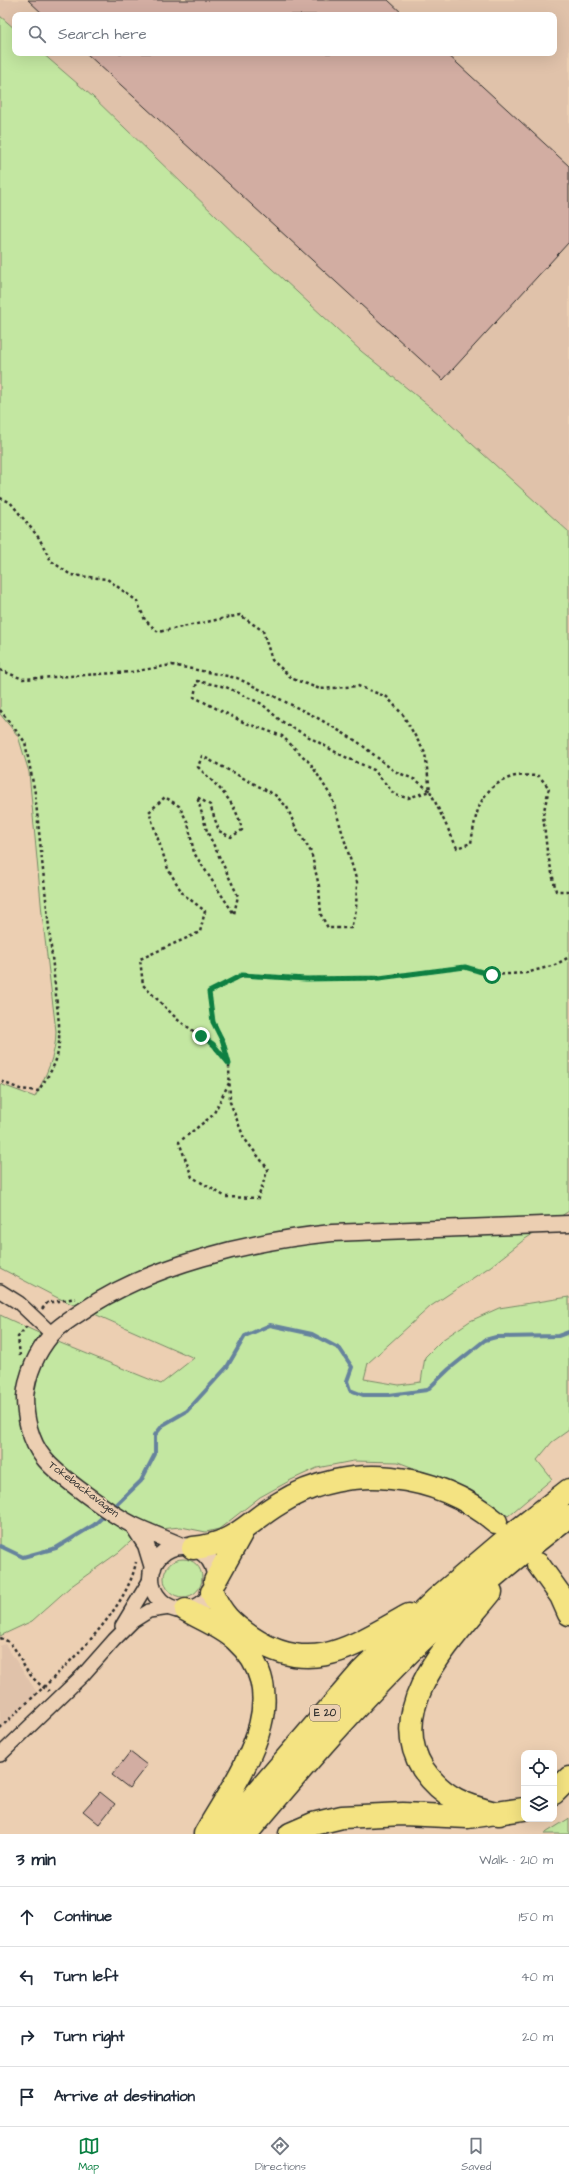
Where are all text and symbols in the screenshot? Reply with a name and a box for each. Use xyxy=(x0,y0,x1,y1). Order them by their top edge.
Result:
search box xyxy=(12,12,557,56)
icon: search xyxy=(26,23,48,45)
text: Search here xyxy=(58,24,147,45)
route start xyxy=(483,966,501,984)
route end xyxy=(192,1027,210,1045)
street label: Tokebackavägen xyxy=(45,1457,123,1522)
road number: E 20 xyxy=(310,1705,340,1721)
map controls xyxy=(521,1750,557,1822)
button: locate xyxy=(521,1750,557,1786)
button: layers xyxy=(521,1786,557,1822)
text: 3 min xyxy=(16,1848,56,1872)
text: Walk · 210 m xyxy=(479,1851,553,1869)
icon: ahead xyxy=(16,1906,38,1928)
text: Continue xyxy=(54,1906,112,1927)
text: 150 m xyxy=(519,1908,553,1926)
icon: left xyxy=(16,1966,38,1988)
text: Turn left xyxy=(54,1966,118,1987)
text: 40 m xyxy=(521,1968,553,1986)
icon: right xyxy=(16,2026,38,2048)
text: Turn right xyxy=(54,2026,125,2047)
text: 20 m xyxy=(522,2028,553,2046)
icon: arrive xyxy=(16,2086,38,2108)
text: Arrive at destination xyxy=(54,2086,195,2107)
tab: Map xyxy=(78,2135,100,2174)
tab: Directions xyxy=(255,2135,306,2174)
tab: Saved xyxy=(461,2135,491,2174)

